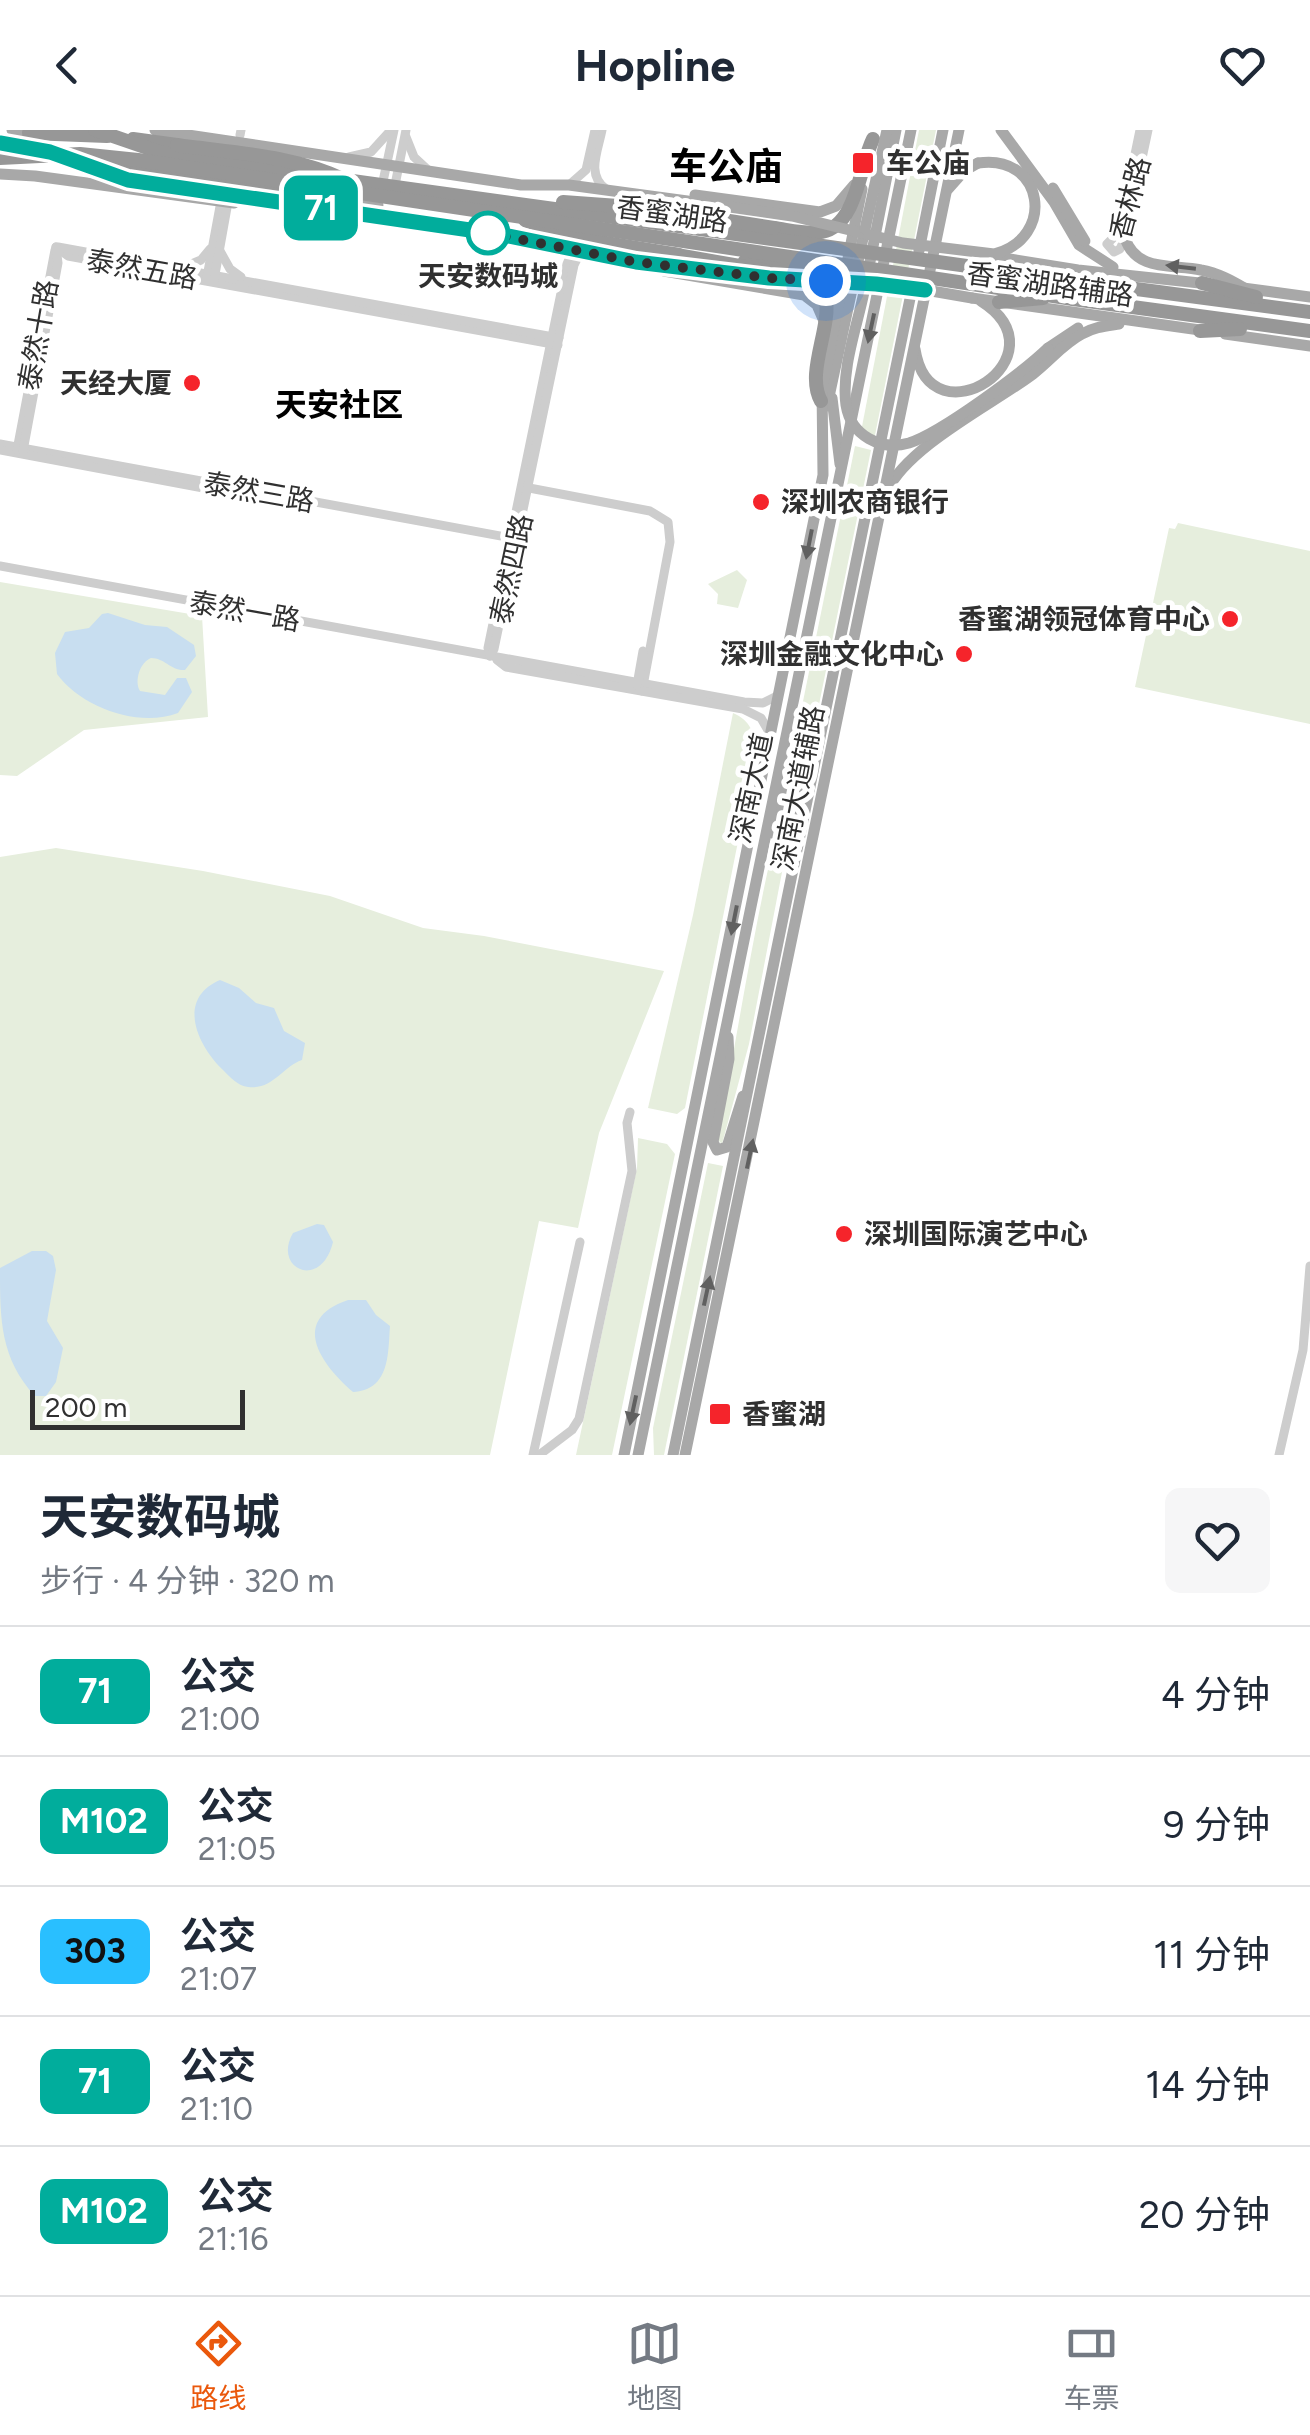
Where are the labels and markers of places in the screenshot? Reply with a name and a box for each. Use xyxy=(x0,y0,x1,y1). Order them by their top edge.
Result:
place label: 车公庙 xyxy=(886,146,970,180)
marker: 车公庙 xyxy=(850,150,876,176)
marker: 天安数码城 xyxy=(467,212,509,254)
place label: 天安数码城 xyxy=(418,259,558,293)
place label: 天经大厦 xyxy=(60,366,172,400)
marker: 天经大厦 xyxy=(181,372,203,394)
place label: 深圳农商银行 xyxy=(781,485,949,519)
marker: 深圳农商银行 xyxy=(750,491,772,513)
place label: 香蜜湖领冠体育中心 xyxy=(958,602,1210,636)
marker: 香蜜湖领冠体育中心 xyxy=(1219,608,1241,630)
place label: 深圳金融文化中心 xyxy=(720,637,944,671)
marker: 深圳金融文化中心 xyxy=(953,643,975,665)
place label: 深圳国际演艺中心 xyxy=(864,1217,1088,1251)
marker: 深圳国际演艺中心 xyxy=(833,1223,855,1245)
place label: 香蜜湖 xyxy=(742,1397,826,1431)
marker: 香蜜湖 xyxy=(707,1401,733,1427)

